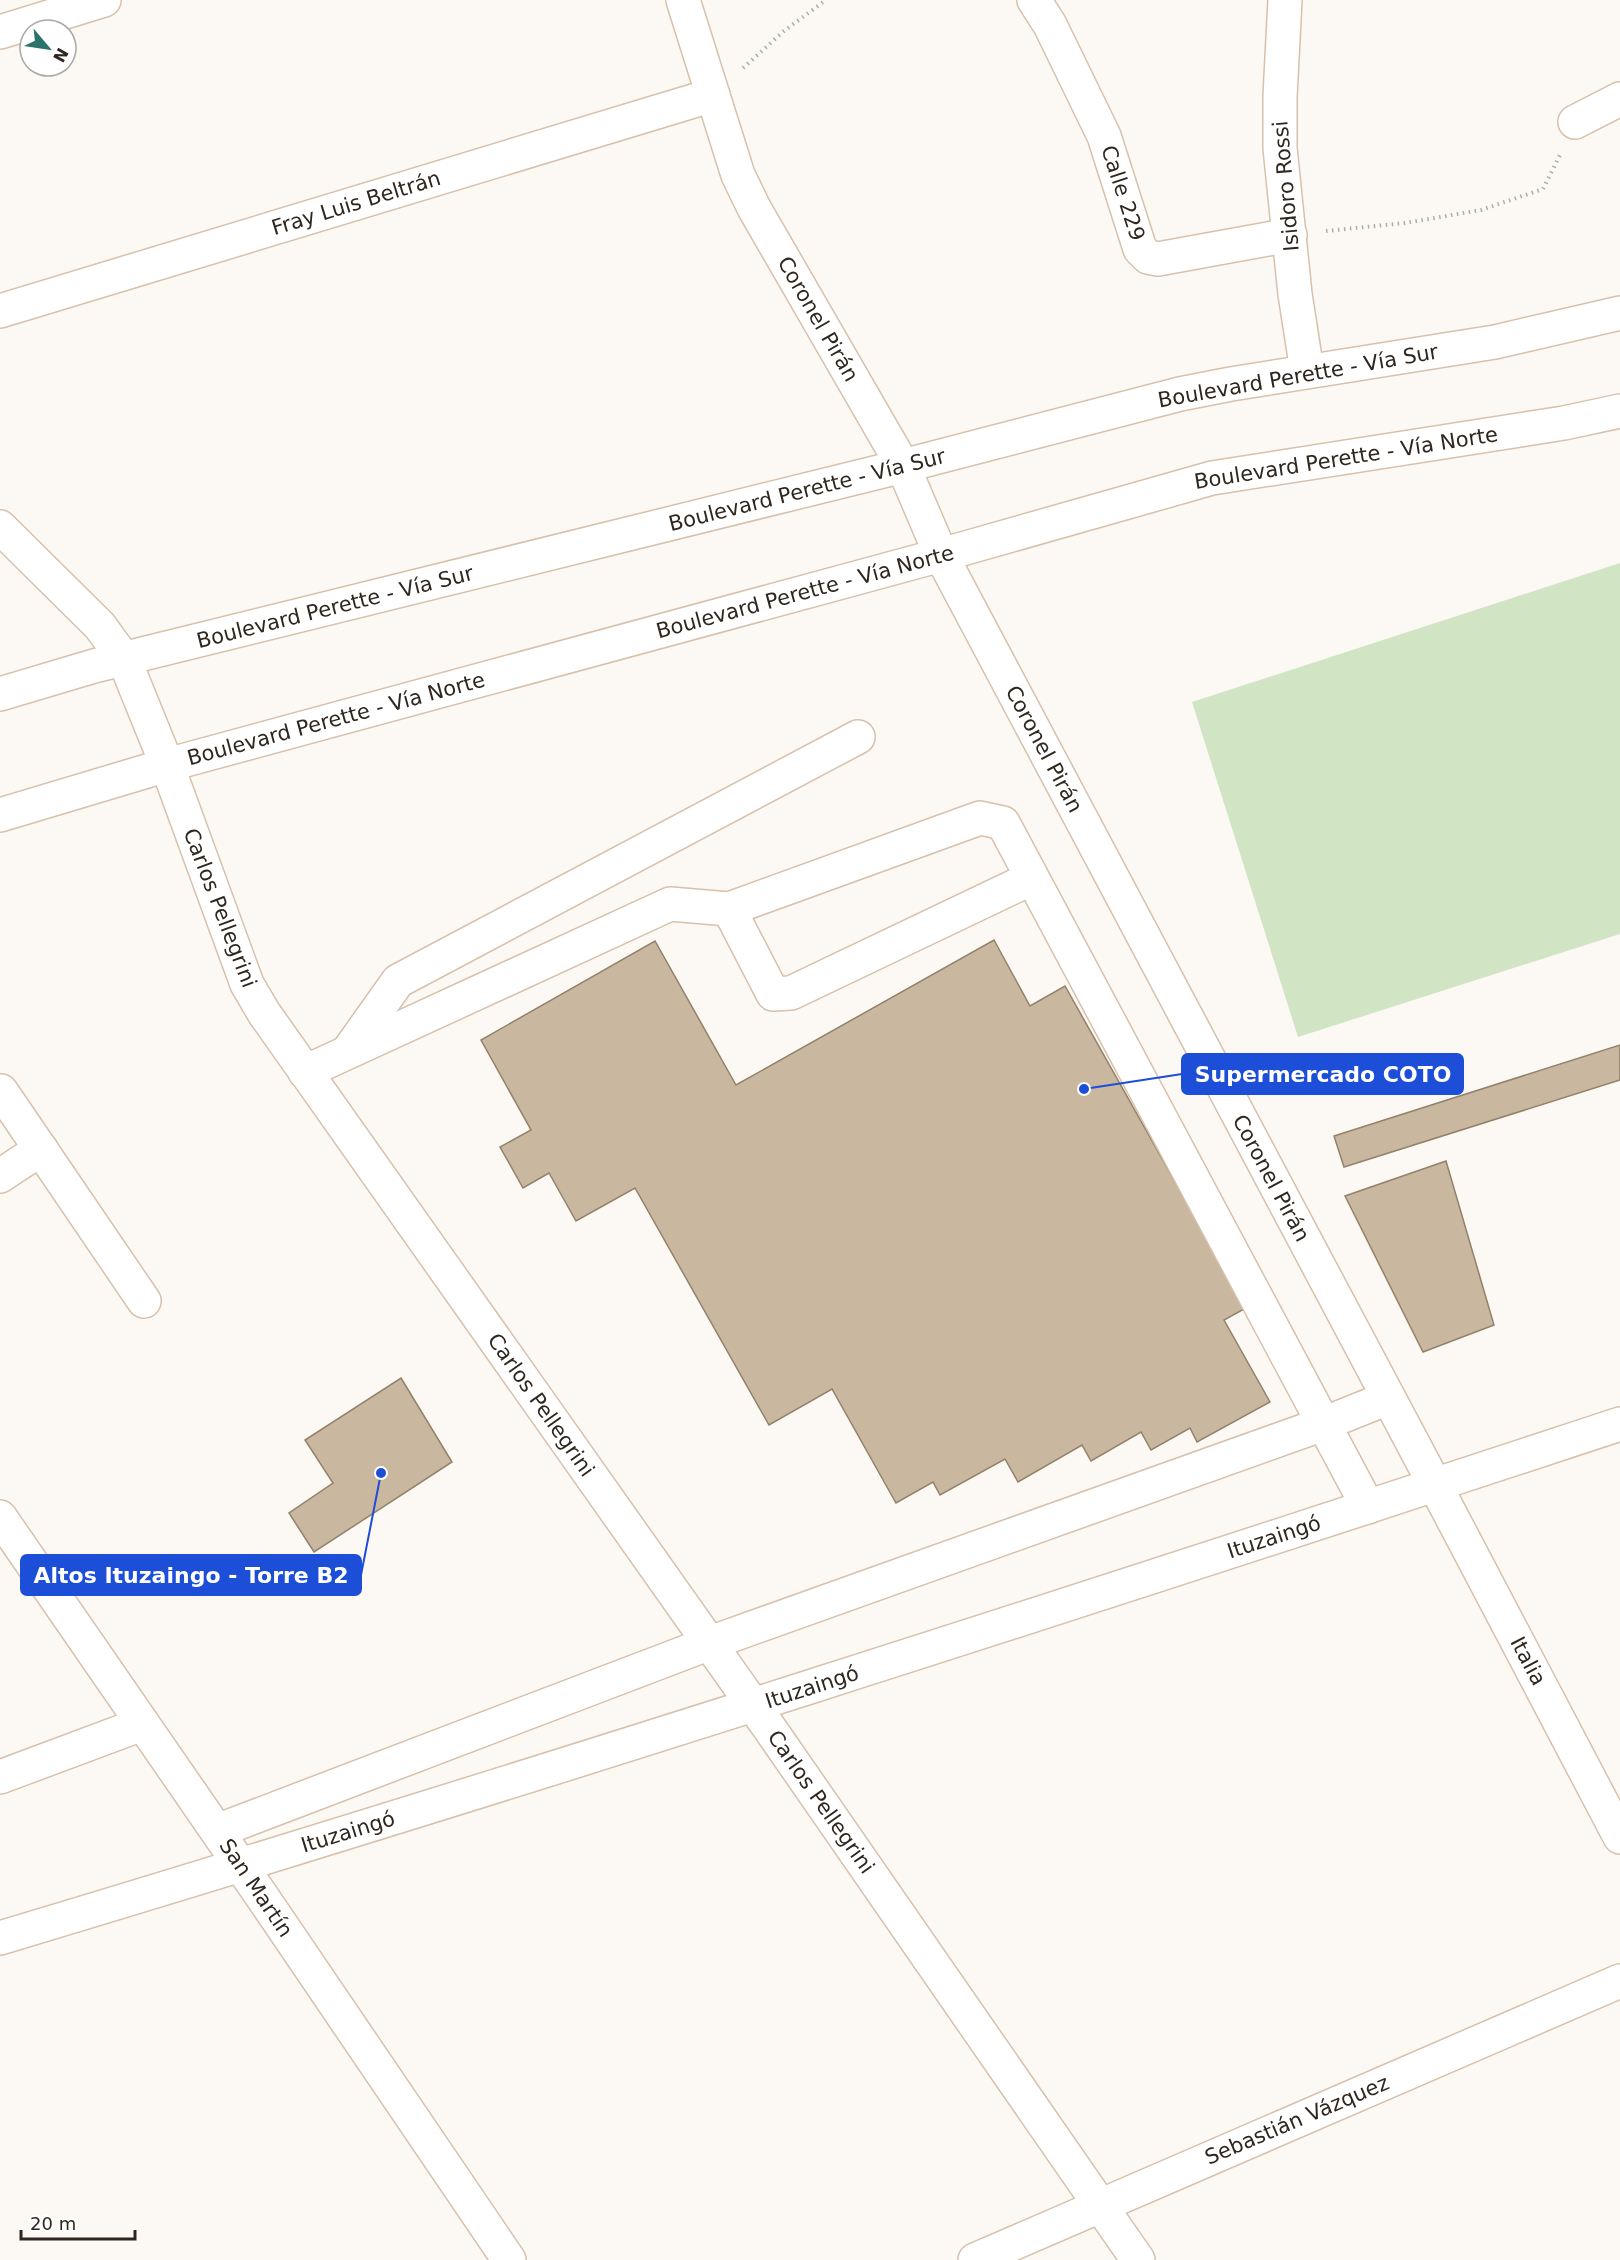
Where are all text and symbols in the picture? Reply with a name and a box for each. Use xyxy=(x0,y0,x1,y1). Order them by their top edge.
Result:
north arrow xyxy=(18,18,78,78)
text: N xyxy=(49,45,72,65)
street label: Isidoro Rossi xyxy=(1268,120,1304,252)
street label: Calle 229 xyxy=(1096,142,1150,244)
street label: Fray Luis Beltrán xyxy=(269,166,443,240)
street label: Coronel Pirán xyxy=(773,252,863,386)
street label: Boulevard Perette - Vía Sur xyxy=(1156,339,1440,412)
street label: Boulevard Perette - Vía Norte xyxy=(1192,422,1500,494)
street label: Boulevard Perette - Vía Sur xyxy=(666,444,948,536)
street label: Boulevard Perette - Vía Norte xyxy=(654,541,956,643)
street label: Boulevard Perette - Vía Sur xyxy=(194,561,476,653)
street label: Boulevard Perette - Vía Norte xyxy=(185,668,487,770)
street label: Coronel Pirán xyxy=(1001,682,1087,816)
street label: Carlos Pellegrini xyxy=(179,825,261,991)
callout: Supermercado COTO xyxy=(1182,1054,1463,1094)
text: Supermercado COTO xyxy=(1195,1062,1451,1087)
street label: Coronel Pirán xyxy=(1228,1111,1314,1245)
street label: Carlos Pellegrini xyxy=(483,1329,599,1481)
street label: Ituzaingó xyxy=(1224,1511,1324,1563)
callout: Altos Ituzaingo - Torre B2 xyxy=(21,1555,361,1595)
text: Altos Ituzaingo - Torre B2 xyxy=(33,1563,349,1588)
street label: Italia xyxy=(1505,1632,1551,1690)
street label: Ituzaingó xyxy=(762,1661,862,1713)
street label: Carlos Pellegrini xyxy=(763,1726,879,1878)
street label: Ituzaingó xyxy=(298,1806,398,1858)
street label: San Martín xyxy=(214,1834,298,1942)
street label: Sebastián Vázquez xyxy=(1201,2070,1393,2170)
scale bar xyxy=(21,2203,135,2241)
text: 20 m xyxy=(30,2213,76,2234)

